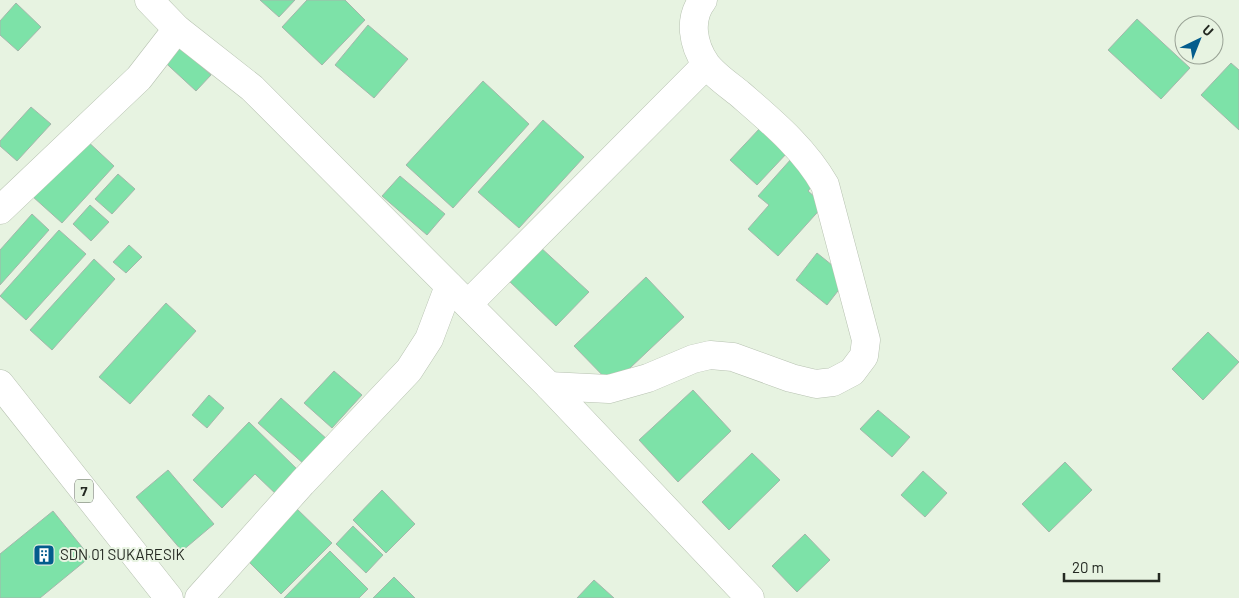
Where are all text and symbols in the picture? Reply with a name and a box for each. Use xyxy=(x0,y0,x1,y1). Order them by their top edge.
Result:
north arrow xyxy=(1174,15,1224,65)
text: U xyxy=(1199,21,1217,39)
road number: 7 xyxy=(75,480,93,502)
building icon: SDN 01 SUKARESIK xyxy=(32,543,56,567)
place label: SDN 01 SUKARESIK xyxy=(60,545,185,563)
scale bar xyxy=(1064,550,1159,582)
text: 20 m xyxy=(1072,558,1104,576)

